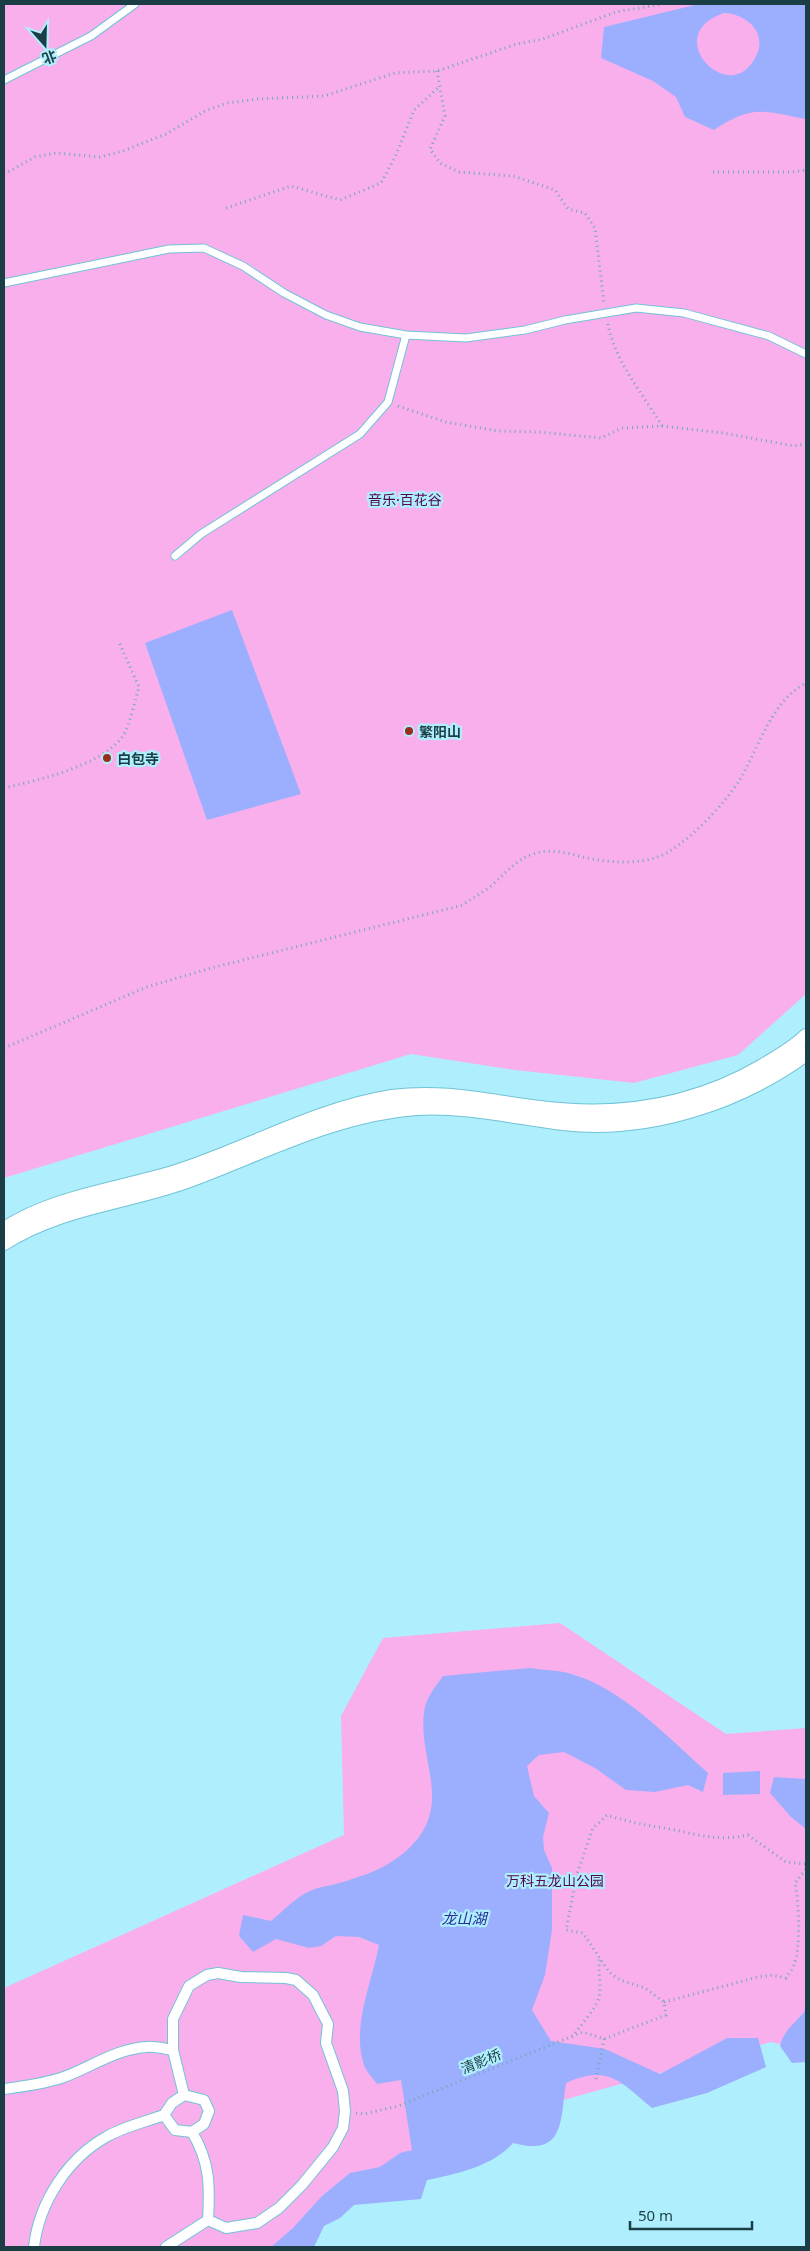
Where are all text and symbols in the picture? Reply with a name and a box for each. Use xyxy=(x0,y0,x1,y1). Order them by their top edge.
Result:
north arrow xyxy=(20,20,70,70)
text: 北 xyxy=(40,46,59,69)
park label: 音乐·百花谷 xyxy=(368,490,442,509)
place label: 繁阳山 xyxy=(419,722,461,741)
marker: 繁阳山 xyxy=(403,725,415,737)
place label: 白包寺 xyxy=(117,749,159,768)
marker: 白包寺 xyxy=(101,752,113,764)
park label: 万科五龙山公园 xyxy=(506,1871,604,1890)
water label: 龙山湖 xyxy=(441,1908,488,1928)
street label: 清影桥 xyxy=(458,2044,504,2078)
scale bar xyxy=(630,2198,752,2230)
text: 50 m xyxy=(638,2205,673,2225)

